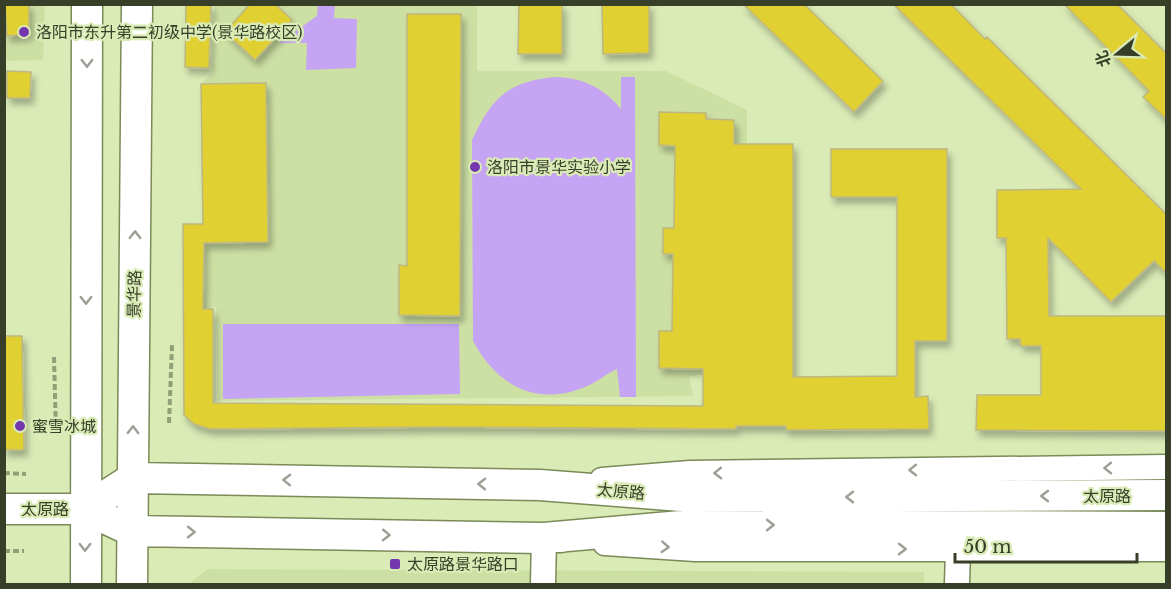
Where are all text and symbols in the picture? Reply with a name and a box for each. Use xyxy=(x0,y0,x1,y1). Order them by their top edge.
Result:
place label: 洛阳市东升第二初级中学(景华路校区) xyxy=(36,22,303,42)
north arrow xyxy=(1087,24,1147,84)
marker: 洛阳市东升第二初级中学(景华路校区) xyxy=(17,25,31,39)
text: 北 xyxy=(1091,48,1115,70)
one-way arrow xyxy=(81,58,93,67)
place label: 洛阳市景华实验小学 xyxy=(487,157,631,177)
marker: 洛阳市景华实验小学 xyxy=(468,160,482,174)
one-way arrow xyxy=(129,231,141,240)
street label: 景华路 xyxy=(124,270,144,318)
one-way arrow xyxy=(80,295,92,304)
place label: 蜜雪冰城 xyxy=(32,416,96,436)
marker: 蜜雪冰城 xyxy=(13,419,27,433)
one-way arrow xyxy=(127,426,139,435)
one-way arrow xyxy=(1104,462,1113,474)
one-way arrow xyxy=(909,464,918,476)
one-way arrow xyxy=(714,467,723,479)
one-way arrow xyxy=(282,474,291,487)
one-way arrow xyxy=(477,477,486,490)
street label: 太原路 xyxy=(596,479,646,503)
street label: 太原路 xyxy=(1083,486,1131,506)
one-way arrow xyxy=(1041,490,1050,502)
one-way arrow xyxy=(846,491,855,503)
street label: 太原路 xyxy=(21,499,69,519)
one-way arrow xyxy=(765,519,774,531)
one-way arrow xyxy=(186,525,195,538)
scale bar xyxy=(955,526,1136,564)
one-way arrow xyxy=(381,529,390,542)
text: 50 m xyxy=(964,536,1012,558)
one-way arrow xyxy=(660,540,669,553)
one-way arrow xyxy=(79,542,91,551)
one-way arrow xyxy=(897,543,906,555)
place label: 太原路景华路口 xyxy=(407,554,519,574)
marker: 太原路景华路口 xyxy=(388,557,402,571)

